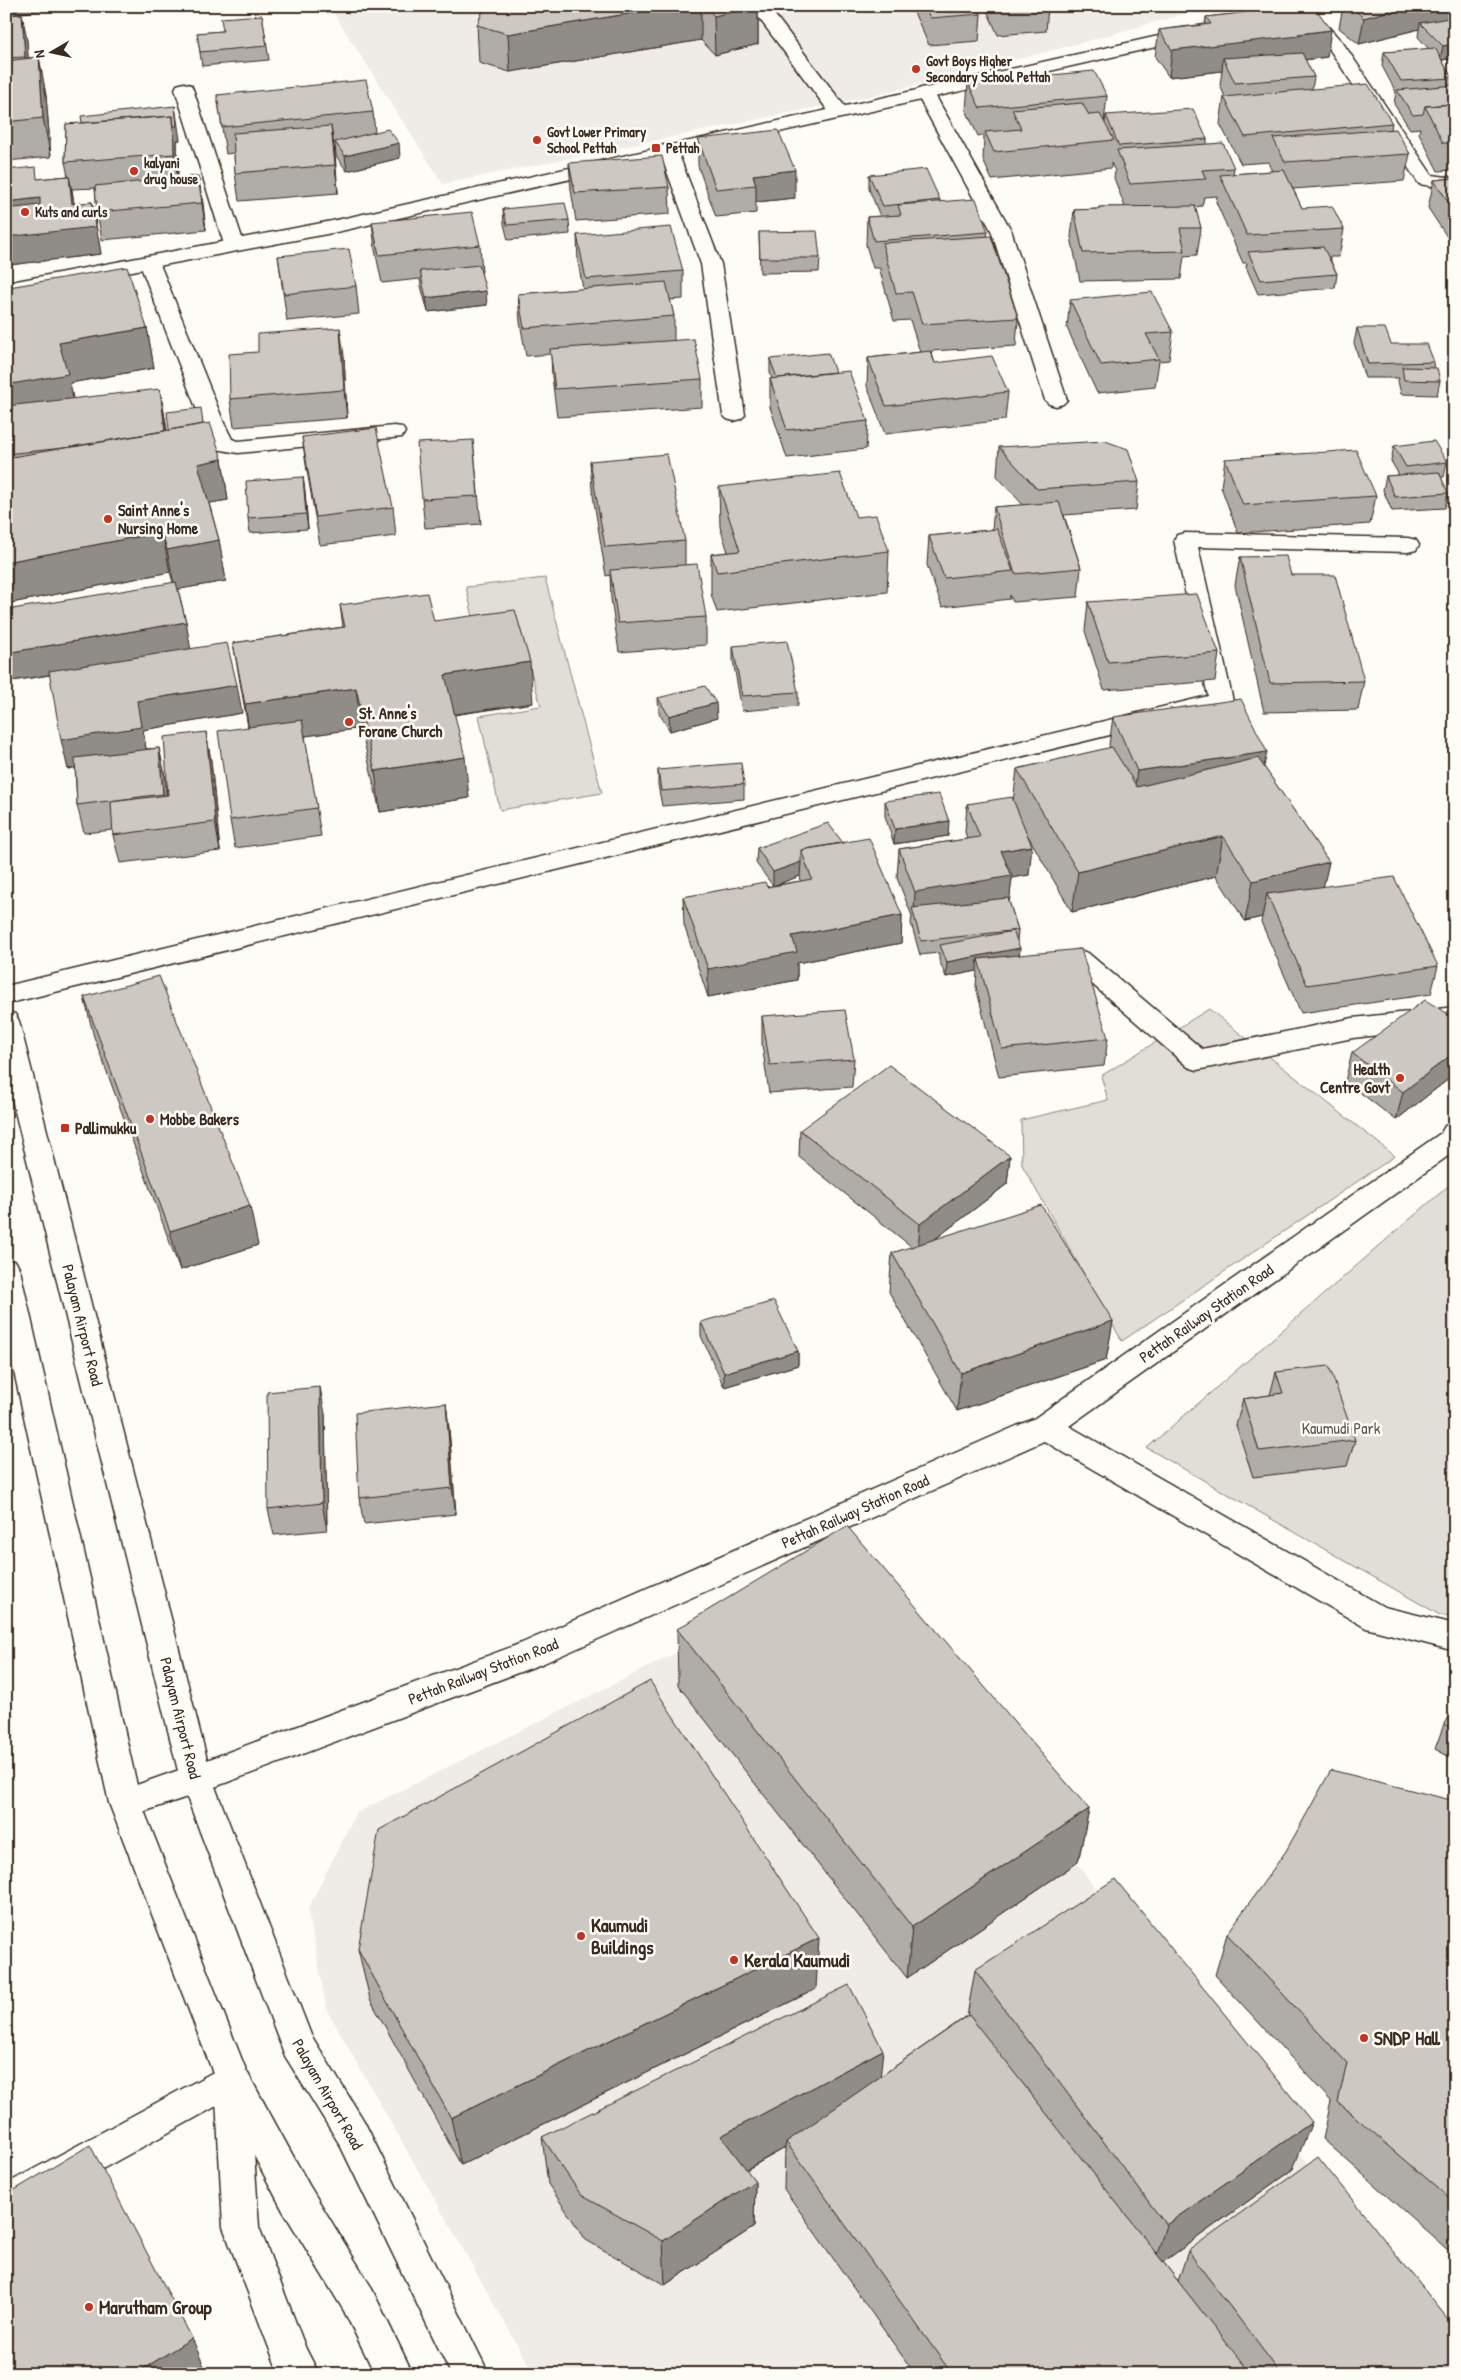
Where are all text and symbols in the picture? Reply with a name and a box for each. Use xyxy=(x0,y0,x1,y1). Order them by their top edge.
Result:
north arrow xyxy=(28,28,78,78)
text: N xyxy=(29,48,49,59)
place label: Govt Boys Higher Secondary School Pettah xyxy=(926,51,1050,88)
marker: Govt Boys Higher Secondary School Pettah xyxy=(910,63,922,75)
place label: Govt Lower Primary School Pettah xyxy=(547,122,646,157)
marker: Govt Lower Primary School Pettah xyxy=(531,134,543,146)
place label: Pettah xyxy=(666,138,699,157)
marker: Pettah xyxy=(650,142,662,154)
place label: kalyani drug house xyxy=(144,153,198,190)
marker: kalyani drug house xyxy=(128,165,140,177)
place label: Kuts and curls xyxy=(35,202,108,221)
marker: Kuts and curls xyxy=(19,206,31,218)
place label: Saint Anne's Nursing Home xyxy=(118,499,199,540)
marker: Saint Anne's Nursing Home xyxy=(102,513,114,525)
place label: St. Anne's Forane Church xyxy=(358,702,442,742)
marker: St. Anne's Forane Church xyxy=(343,716,355,728)
place label: Health Centre Govt xyxy=(1320,1058,1390,1098)
marker: Health Centre Govt xyxy=(1394,1072,1406,1084)
place label: Mobbe Bakers xyxy=(160,1108,240,1130)
marker: Mobbe Bakers xyxy=(144,1113,156,1125)
place label: Pallimukku xyxy=(75,1117,137,1139)
marker: Pallimukku xyxy=(59,1122,71,1134)
street label: Pettah Railway Station Road xyxy=(1135,1258,1277,1368)
street label: Palayam Airport Road xyxy=(57,1262,109,1388)
park label: Kaumudi Park xyxy=(1302,1417,1381,1439)
street label: Pettah Railway Station Road xyxy=(778,1469,932,1553)
street label: Pettah Railway Station Road xyxy=(405,1632,561,1710)
street label: Palayam Airport Road xyxy=(155,1655,207,1781)
place label: Kaumudi Buildings xyxy=(591,1912,654,1961)
marker: Kaumudi Buildings xyxy=(575,1930,587,1942)
place label: Kerala Kaumudi xyxy=(744,1947,850,1973)
marker: Kerala Kaumudi xyxy=(728,1954,740,1966)
place label: SNDP Hall xyxy=(1374,2025,1441,2051)
marker: SNDP Hall xyxy=(1358,2032,1370,2044)
street label: Palayam Airport Road xyxy=(287,2035,369,2153)
place label: Marutham Group xyxy=(99,2294,213,2321)
marker: Marutham Group xyxy=(83,2301,95,2313)

